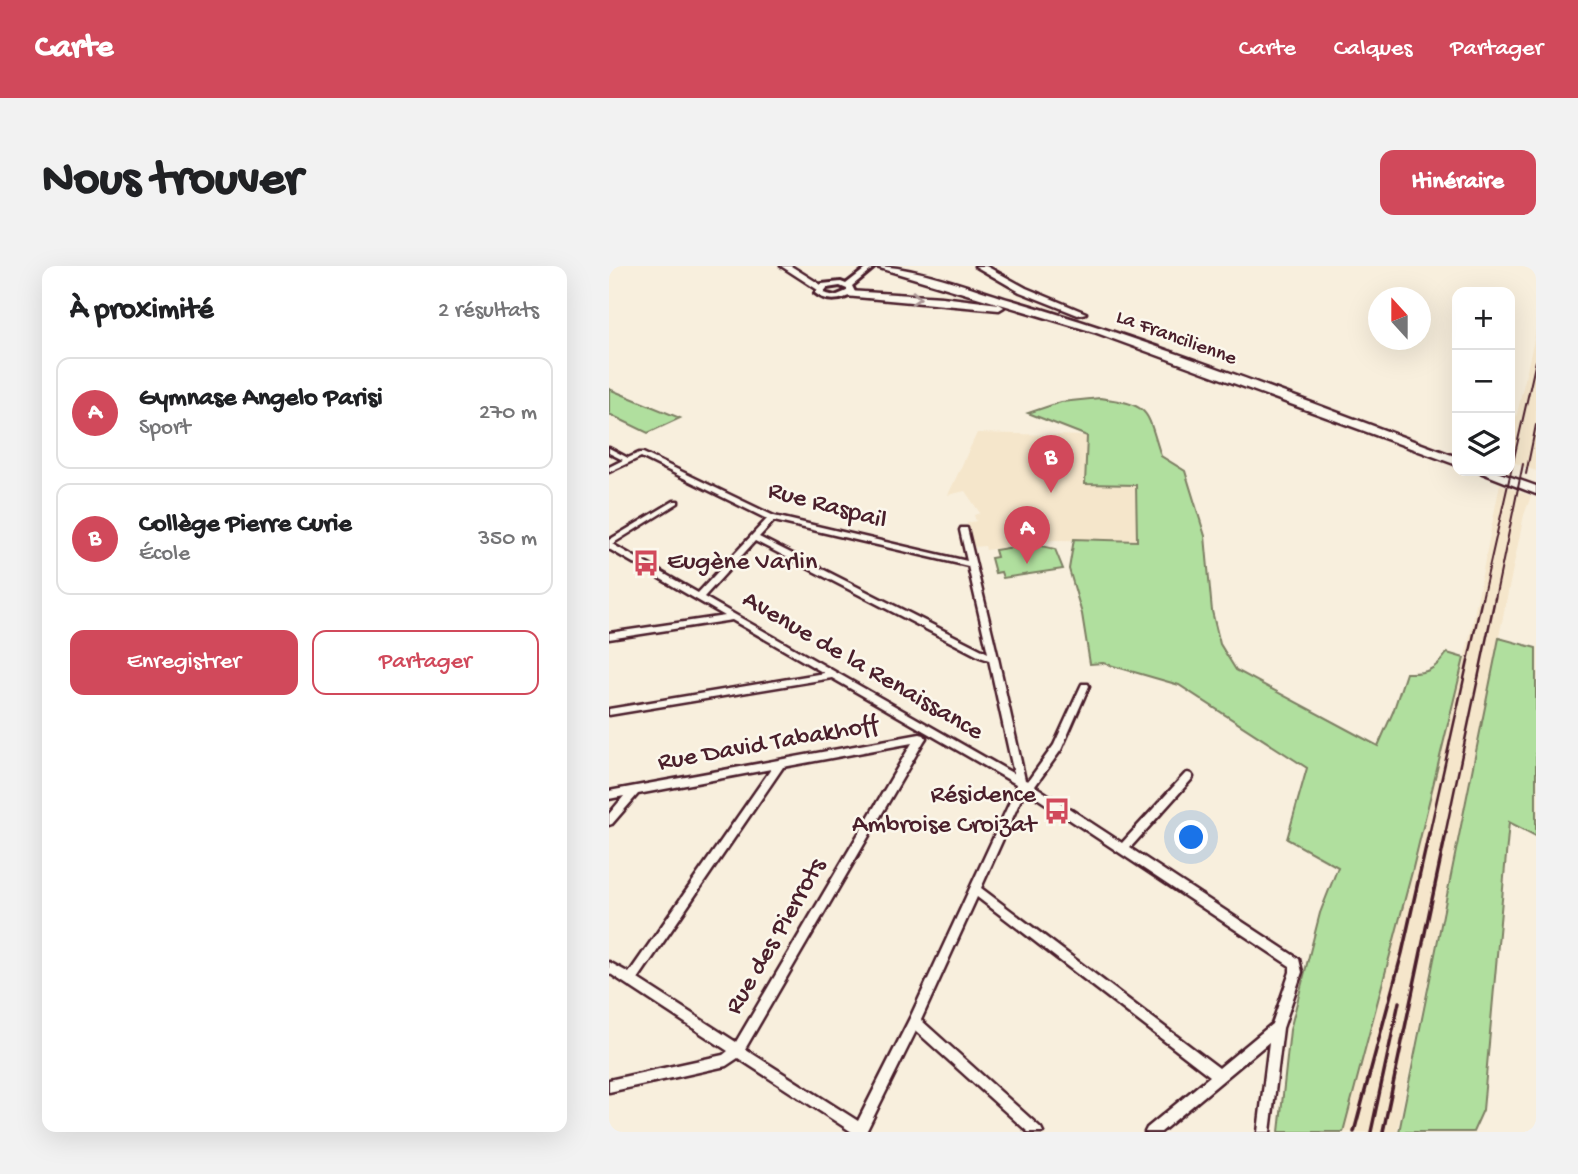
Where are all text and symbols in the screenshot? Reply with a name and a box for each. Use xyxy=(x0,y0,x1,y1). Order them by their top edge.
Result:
text: Carte xyxy=(35,30,113,68)
text: Carte xyxy=(1239,35,1296,64)
text: Calques xyxy=(1334,35,1412,64)
text: Partager xyxy=(1450,35,1543,64)
button: Itinéraire xyxy=(1380,150,1536,215)
text: Nous trouver xyxy=(42,153,302,211)
north arrow xyxy=(1368,287,1431,350)
map controls xyxy=(1452,287,1515,476)
button: + xyxy=(1452,287,1515,350)
one-way arrow xyxy=(911,290,922,305)
text: À proximité xyxy=(70,294,214,329)
text: 2 résultats xyxy=(438,298,539,325)
street label: La Francilienne xyxy=(1112,306,1241,373)
button: − xyxy=(1452,350,1515,413)
text: Gymnase Angelo Parisi xyxy=(139,384,383,415)
text: A xyxy=(88,400,102,427)
text: 270 m xyxy=(479,400,537,427)
button: layers xyxy=(1452,413,1515,476)
text: Sport xyxy=(139,415,190,442)
pin: B xyxy=(1028,435,1074,493)
street label: Rue Raspail xyxy=(764,476,890,538)
pin: A xyxy=(1004,506,1050,564)
text: Collège Pierre Curie xyxy=(139,510,352,541)
text: B xyxy=(89,526,101,553)
text: 350 m xyxy=(478,526,537,553)
text: École xyxy=(139,541,190,568)
bus stop icon: Eugène Varlin xyxy=(631,548,661,578)
place label: Eugène Varlin xyxy=(667,548,818,579)
street label: Avenue de la Renaissance xyxy=(736,585,989,749)
button: Enregistrer xyxy=(70,630,298,695)
button: Partager xyxy=(312,630,539,695)
street label: Rue David Tabakhoff xyxy=(656,710,882,780)
place label: Résidence Ambroise Croizat xyxy=(852,781,1038,842)
bus stop icon: Résidence Ambroise Croizat xyxy=(1042,796,1072,826)
your location xyxy=(1174,820,1208,854)
street label: Rue des Pierrots xyxy=(720,852,835,1021)

